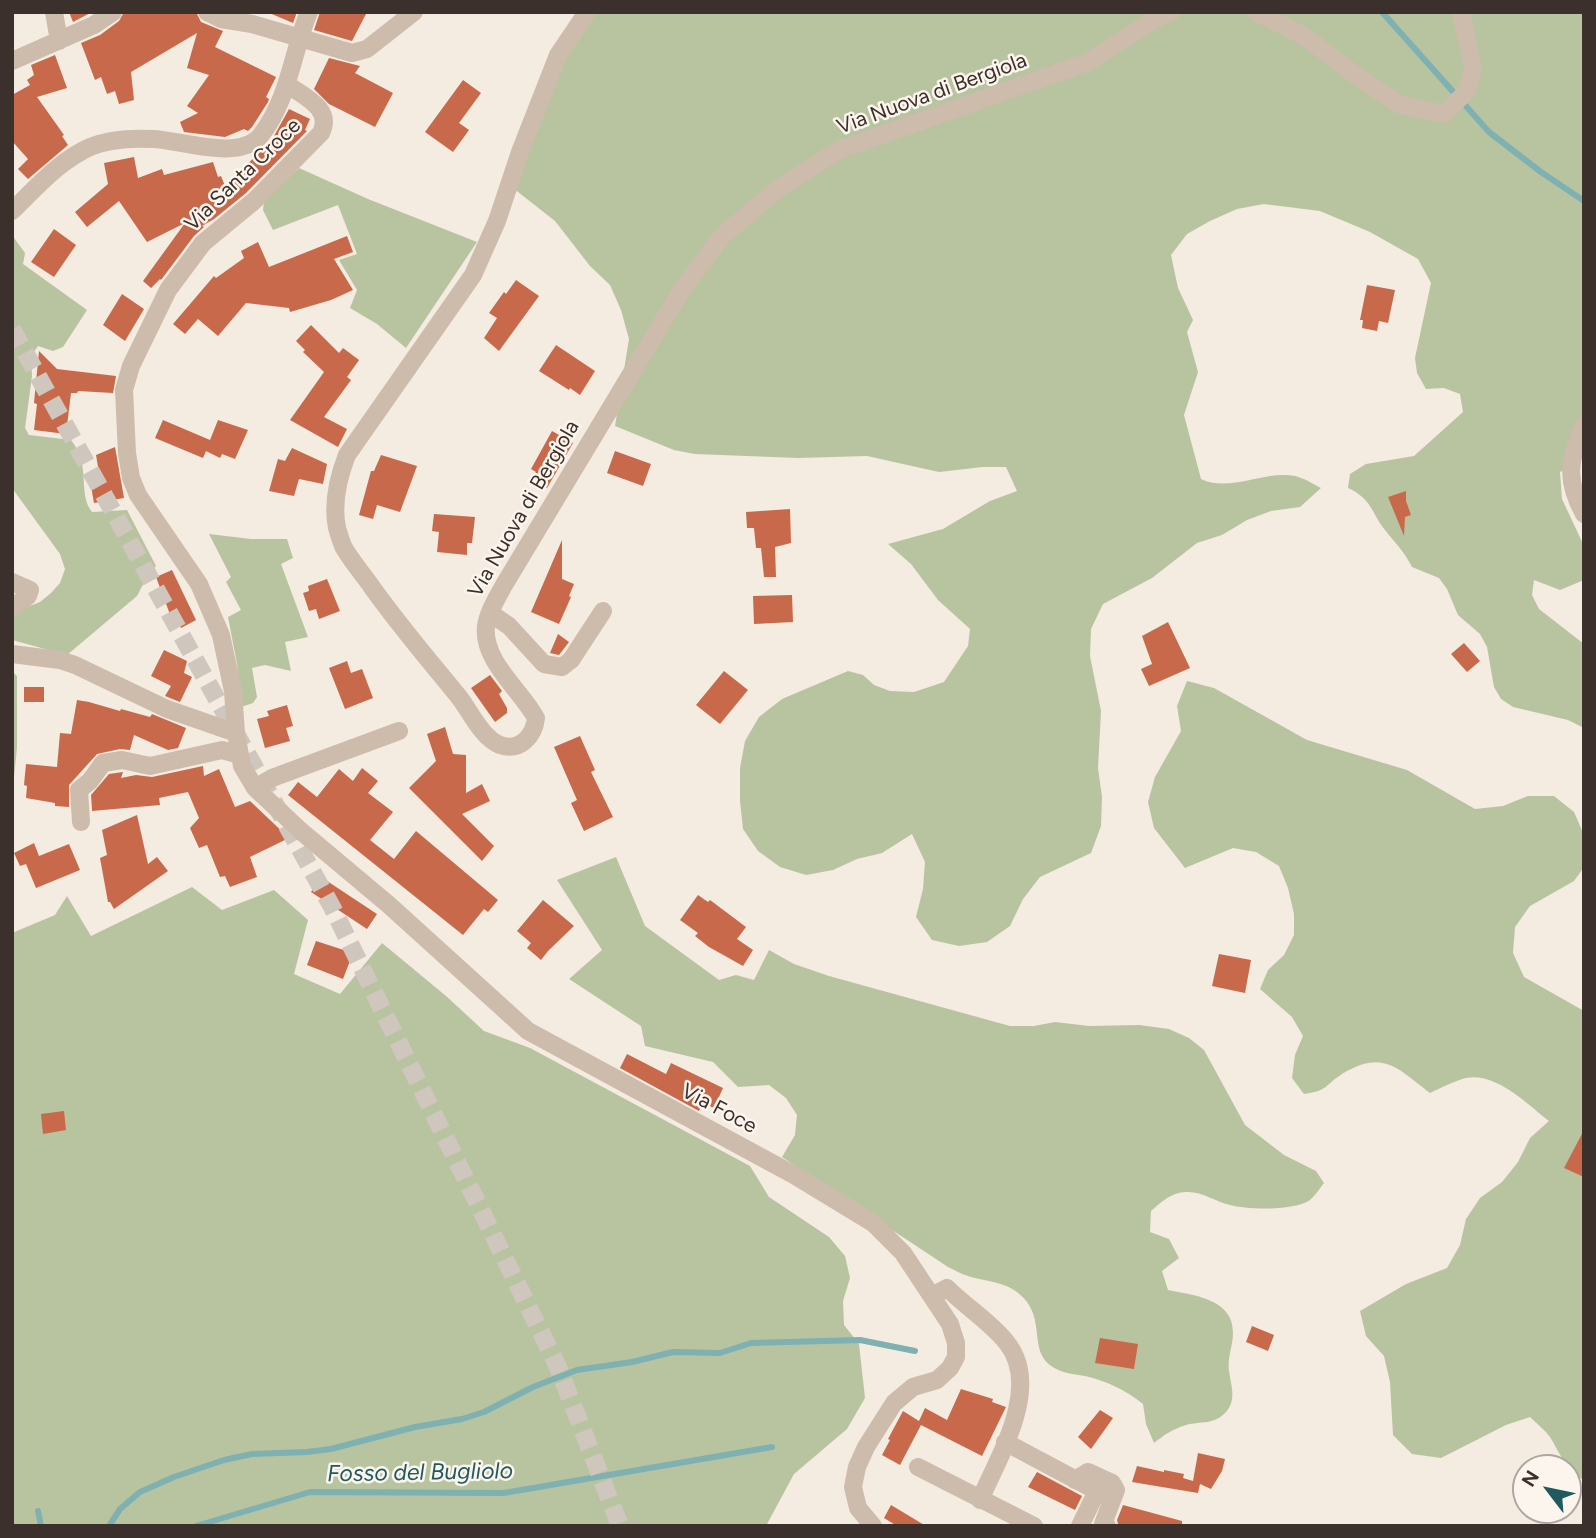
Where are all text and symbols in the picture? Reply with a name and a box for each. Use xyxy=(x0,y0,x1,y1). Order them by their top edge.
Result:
street label: Via Nuova di Bergiola xyxy=(834,48,1030,140)
street label: Via Santa Croce xyxy=(180,113,306,237)
street label: Via Nuova di Bergiola xyxy=(463,416,585,602)
street label: Via Foce xyxy=(677,1079,761,1139)
north arrow xyxy=(1512,1454,1582,1524)
water label: Fosso del Bugliolo xyxy=(327,1458,513,1488)
text: N xyxy=(1517,1466,1544,1491)

